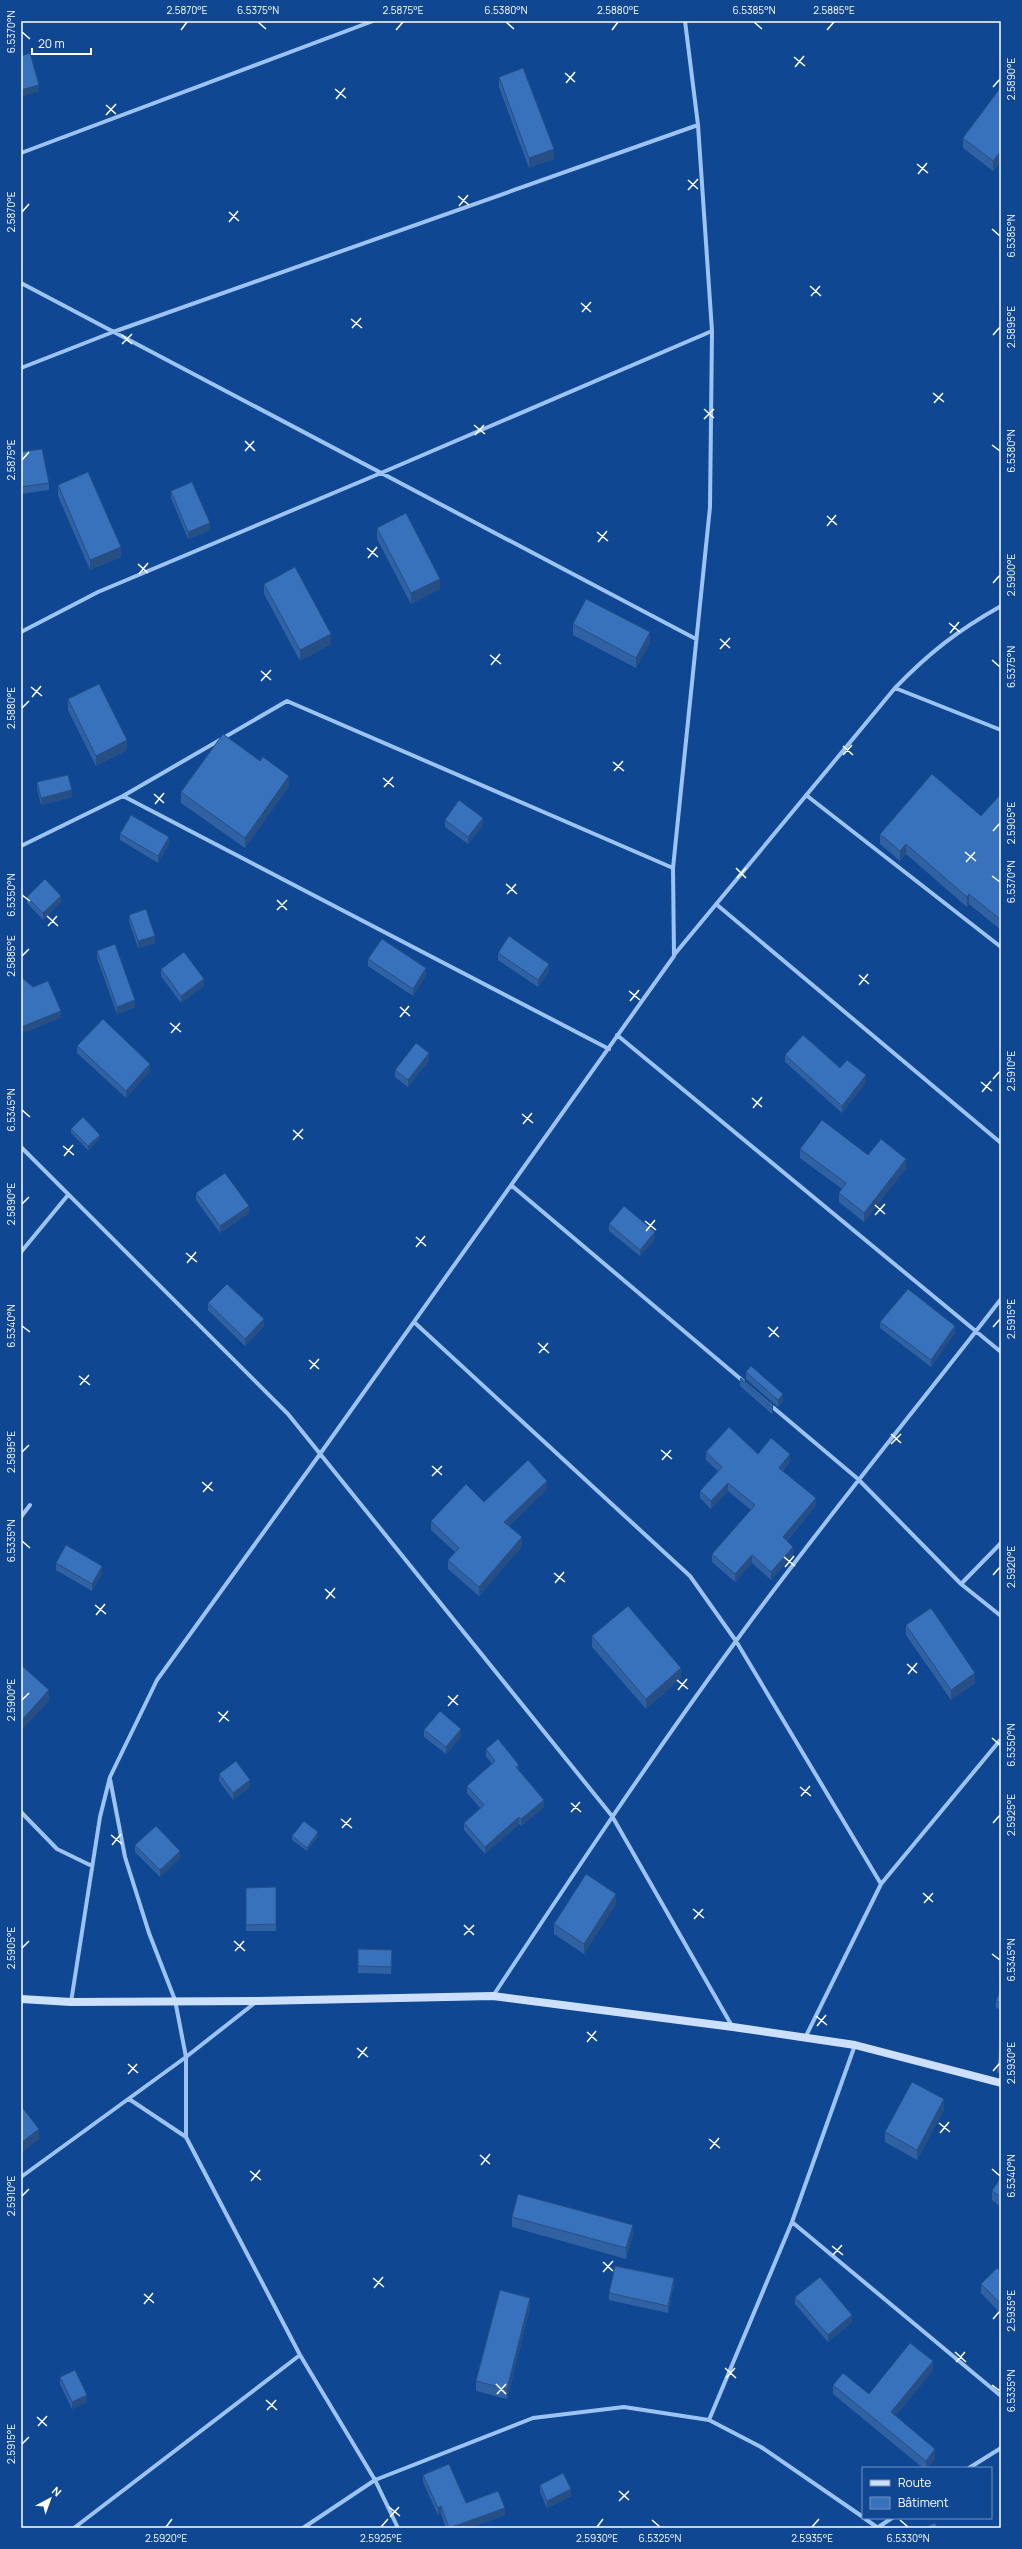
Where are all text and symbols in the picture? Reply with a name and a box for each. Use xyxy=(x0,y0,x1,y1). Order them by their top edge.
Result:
text: 2.5870°E xyxy=(166,3,208,17)
text: 6.5375°N xyxy=(237,3,279,17)
text: 2.5875°E xyxy=(383,3,424,17)
text: 6.5380°N xyxy=(484,3,528,17)
text: 2.5880°E xyxy=(597,3,639,17)
text: 6.5385°N xyxy=(733,3,776,17)
text: 2.5885°E xyxy=(813,3,855,17)
text: 6.5370°N xyxy=(4,11,18,53)
scale bar xyxy=(32,30,91,56)
text: 20 m xyxy=(38,35,65,52)
text: 2.5890°E xyxy=(1004,58,1018,100)
text: 2.5870°E xyxy=(4,191,18,233)
text: 6.5385°N xyxy=(1004,214,1018,257)
text: 2.5895°E xyxy=(1004,306,1018,348)
text: 6.5380°N xyxy=(1004,429,1018,473)
text: 2.5875°E xyxy=(4,439,18,480)
text: 2.5900°E xyxy=(1004,553,1018,596)
text: 6.5375°N xyxy=(1004,646,1018,688)
text: 2.5880°E xyxy=(4,687,18,729)
text: 2.5905°E xyxy=(1004,802,1018,844)
text: 6.5370°N xyxy=(1004,861,1018,903)
text: 6.5350°N xyxy=(4,873,18,917)
text: 2.5885°E xyxy=(4,935,18,977)
text: 2.5910°E xyxy=(1004,1050,1018,1091)
text: 6.5345°N xyxy=(4,1088,18,1132)
text: 2.5890°E xyxy=(4,1183,18,1225)
text: 2.5915°E xyxy=(1004,1299,1018,1339)
text: 6.5340°N xyxy=(4,1304,18,1348)
text: 2.5895°E xyxy=(4,1431,18,1473)
text: 6.5335°N xyxy=(4,1520,18,1562)
text: 2.5920°E xyxy=(1004,1546,1018,1588)
text: 2.5900°E xyxy=(4,1678,18,1721)
text: 6.5350°N xyxy=(1004,1723,1018,1767)
text: 2.5925°E xyxy=(1004,1794,1018,1836)
text: 2.5905°E xyxy=(4,1927,18,1969)
text: 6.5345°N xyxy=(1004,1938,1018,1982)
text: 2.5930°E xyxy=(1004,2042,1018,2084)
text: 6.5340°N xyxy=(1004,2154,1018,2198)
text: 2.5910°E xyxy=(4,2175,18,2216)
text: 2.5935°E xyxy=(1004,2290,1018,2332)
text: 6.5335°N xyxy=(1004,2370,1018,2412)
text: 2.5915°E xyxy=(4,2424,18,2464)
legend xyxy=(862,2467,992,2519)
text: Route xyxy=(898,2474,931,2491)
north arrow xyxy=(30,2479,70,2519)
text: N xyxy=(49,2483,65,2499)
text: Bâtiment xyxy=(898,2494,949,2511)
text: 2.5920°E xyxy=(145,2531,187,2545)
text: 2.5925°E xyxy=(360,2531,402,2545)
text: 2.5930°E xyxy=(576,2531,618,2545)
text: 6.5325°N xyxy=(639,2531,682,2545)
text: 2.5935°E xyxy=(791,2531,833,2545)
text: 6.5330°N xyxy=(886,2531,930,2545)

